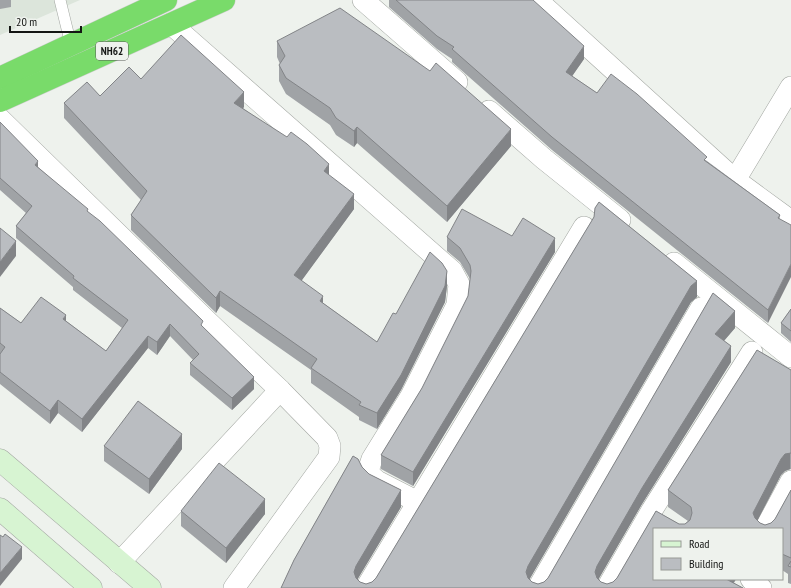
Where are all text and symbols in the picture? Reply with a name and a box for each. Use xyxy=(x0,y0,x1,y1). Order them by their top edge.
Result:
scale bar xyxy=(10,8,81,34)
text: 20 m xyxy=(16,14,37,29)
road number: NH62 xyxy=(96,42,128,60)
legend xyxy=(653,528,783,580)
text: Road xyxy=(689,536,709,551)
text: Building xyxy=(689,556,724,571)

